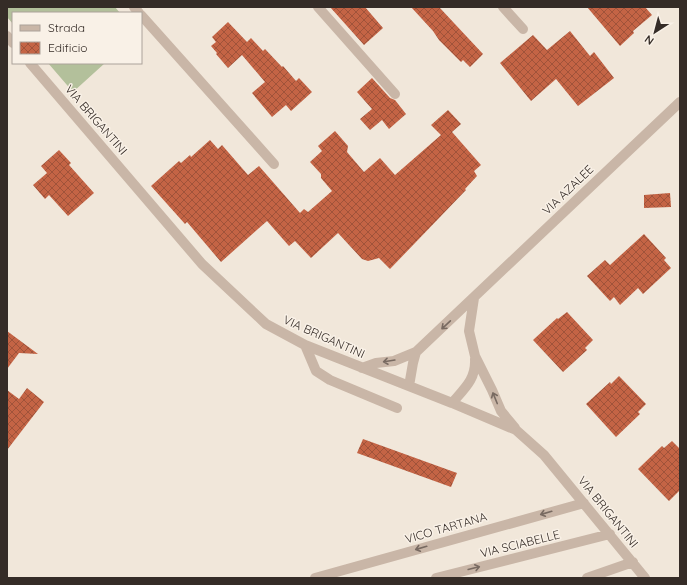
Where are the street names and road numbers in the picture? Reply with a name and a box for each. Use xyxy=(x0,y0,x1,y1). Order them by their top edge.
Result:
street label: VIA BRIGANTINI xyxy=(62,82,131,158)
street label: VIA AZALEE xyxy=(539,161,596,218)
street label: VIA BRIGANTINI xyxy=(281,312,367,361)
street label: VIA BRIGANTINI xyxy=(575,473,642,550)
street label: VICO TARTANA xyxy=(403,509,489,546)
street label: VIA SCIABELLE xyxy=(478,526,561,561)

